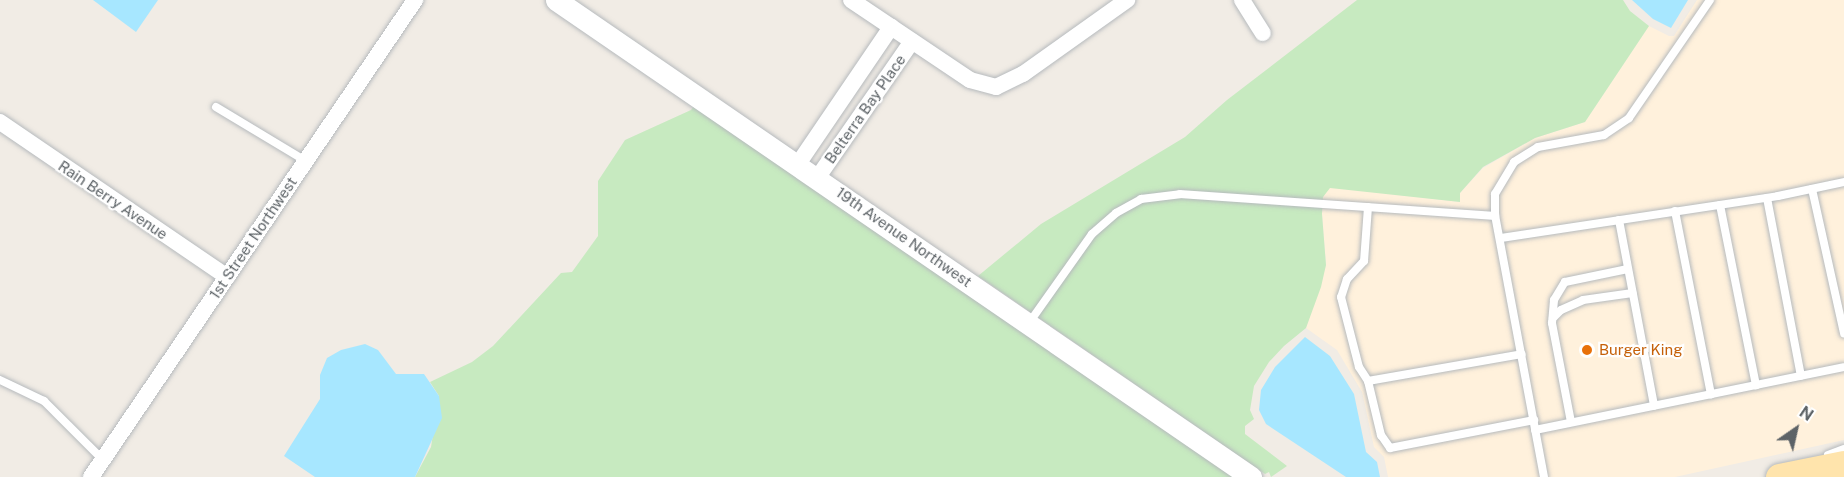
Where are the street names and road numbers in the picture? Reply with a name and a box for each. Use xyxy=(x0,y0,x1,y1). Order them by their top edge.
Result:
street label: Belterra Bay Place xyxy=(821,51,909,167)
street label: Rain Berry Avenue xyxy=(55,157,171,243)
street label: 1st Street Northwest xyxy=(205,174,301,302)
street label: 19th Avenue Northwest xyxy=(833,183,975,291)

